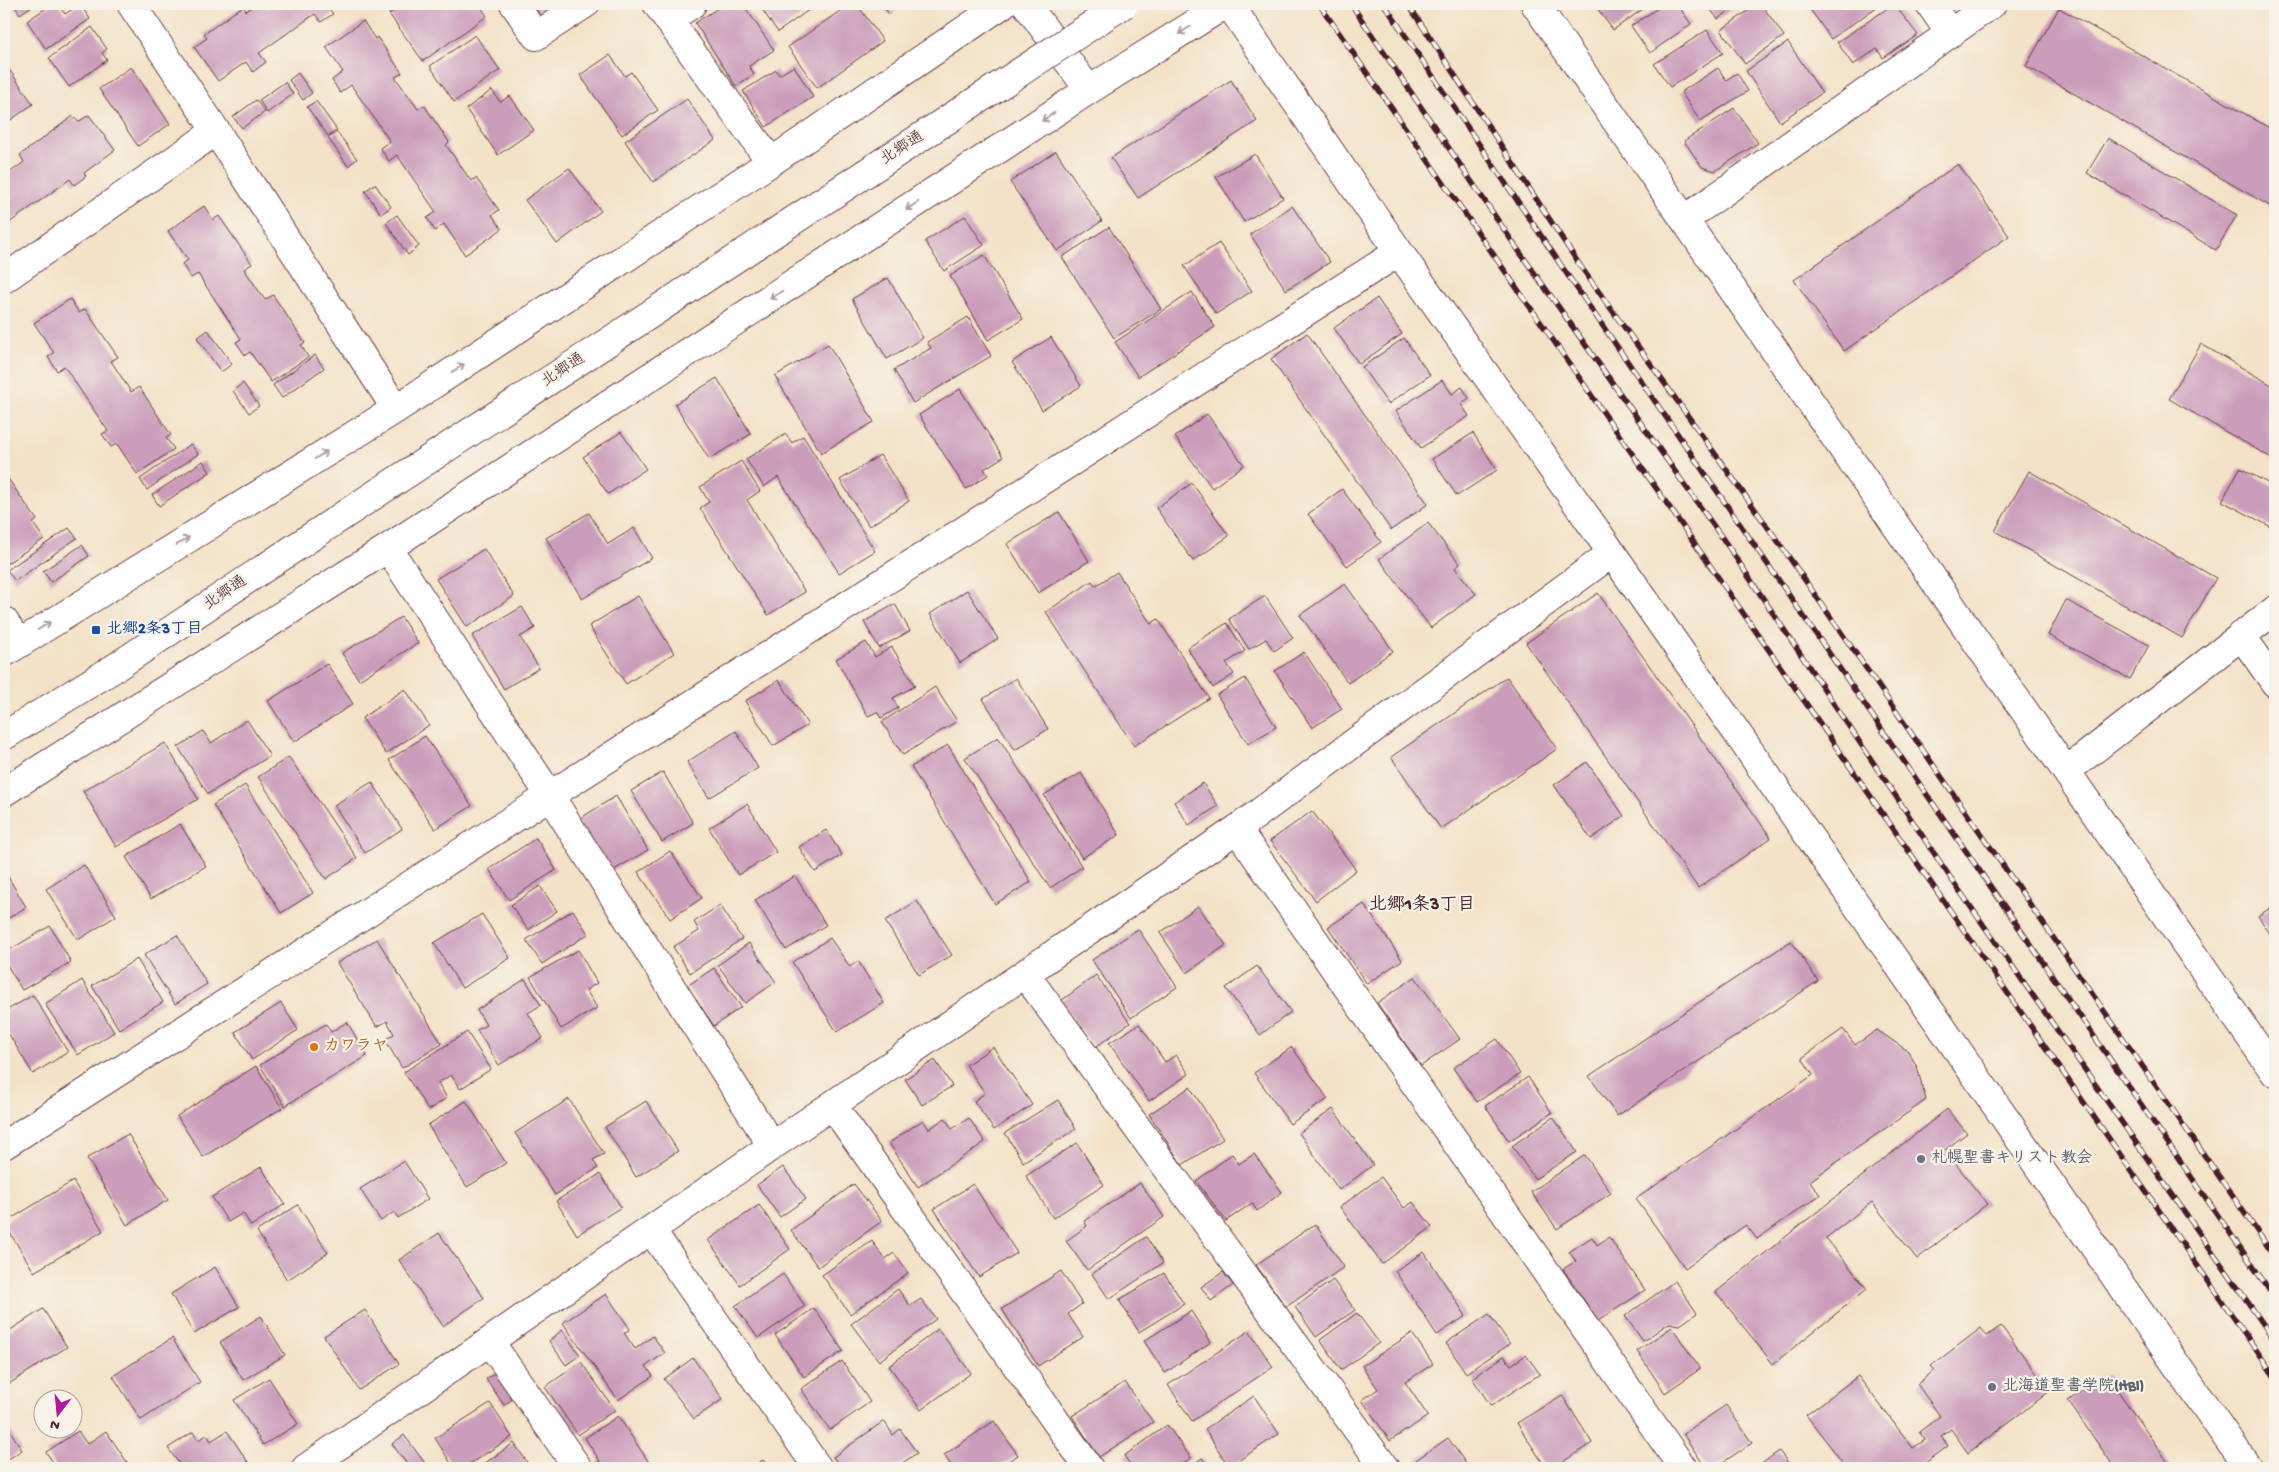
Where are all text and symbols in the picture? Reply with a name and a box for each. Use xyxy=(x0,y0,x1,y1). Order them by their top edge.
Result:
one-way arrow xyxy=(1178,24,1192,35)
one-way arrow xyxy=(1041,112,1055,122)
street label: 北郷通 xyxy=(877,127,928,170)
one-way arrow xyxy=(905,201,919,211)
one-way arrow xyxy=(769,290,783,300)
street label: 北郷通 xyxy=(538,349,589,392)
one-way arrow xyxy=(451,363,465,373)
one-way arrow xyxy=(313,450,327,460)
one-way arrow xyxy=(175,535,189,545)
street label: 北郷通 xyxy=(200,572,251,615)
place label: 北郷2条3丁目 xyxy=(106,620,202,640)
one-way arrow xyxy=(37,621,51,631)
marker: 北郷2条3丁目 xyxy=(90,624,102,636)
district label: 北郷1条3丁目 xyxy=(1369,894,1475,916)
place label: カワラヤ xyxy=(324,1037,388,1057)
marker: カワラヤ xyxy=(308,1041,320,1053)
place label: 札幌聖書キリスト教会 xyxy=(1931,1148,2092,1169)
marker: 札幌聖書キリスト教会 xyxy=(1915,1153,1927,1165)
place label: 北海道聖書学院(HBI) xyxy=(2002,1376,2144,1397)
marker: 北海道聖書学院(HBI) xyxy=(1986,1381,1998,1393)
north arrow xyxy=(32,1390,82,1440)
text: N xyxy=(48,1415,62,1434)

